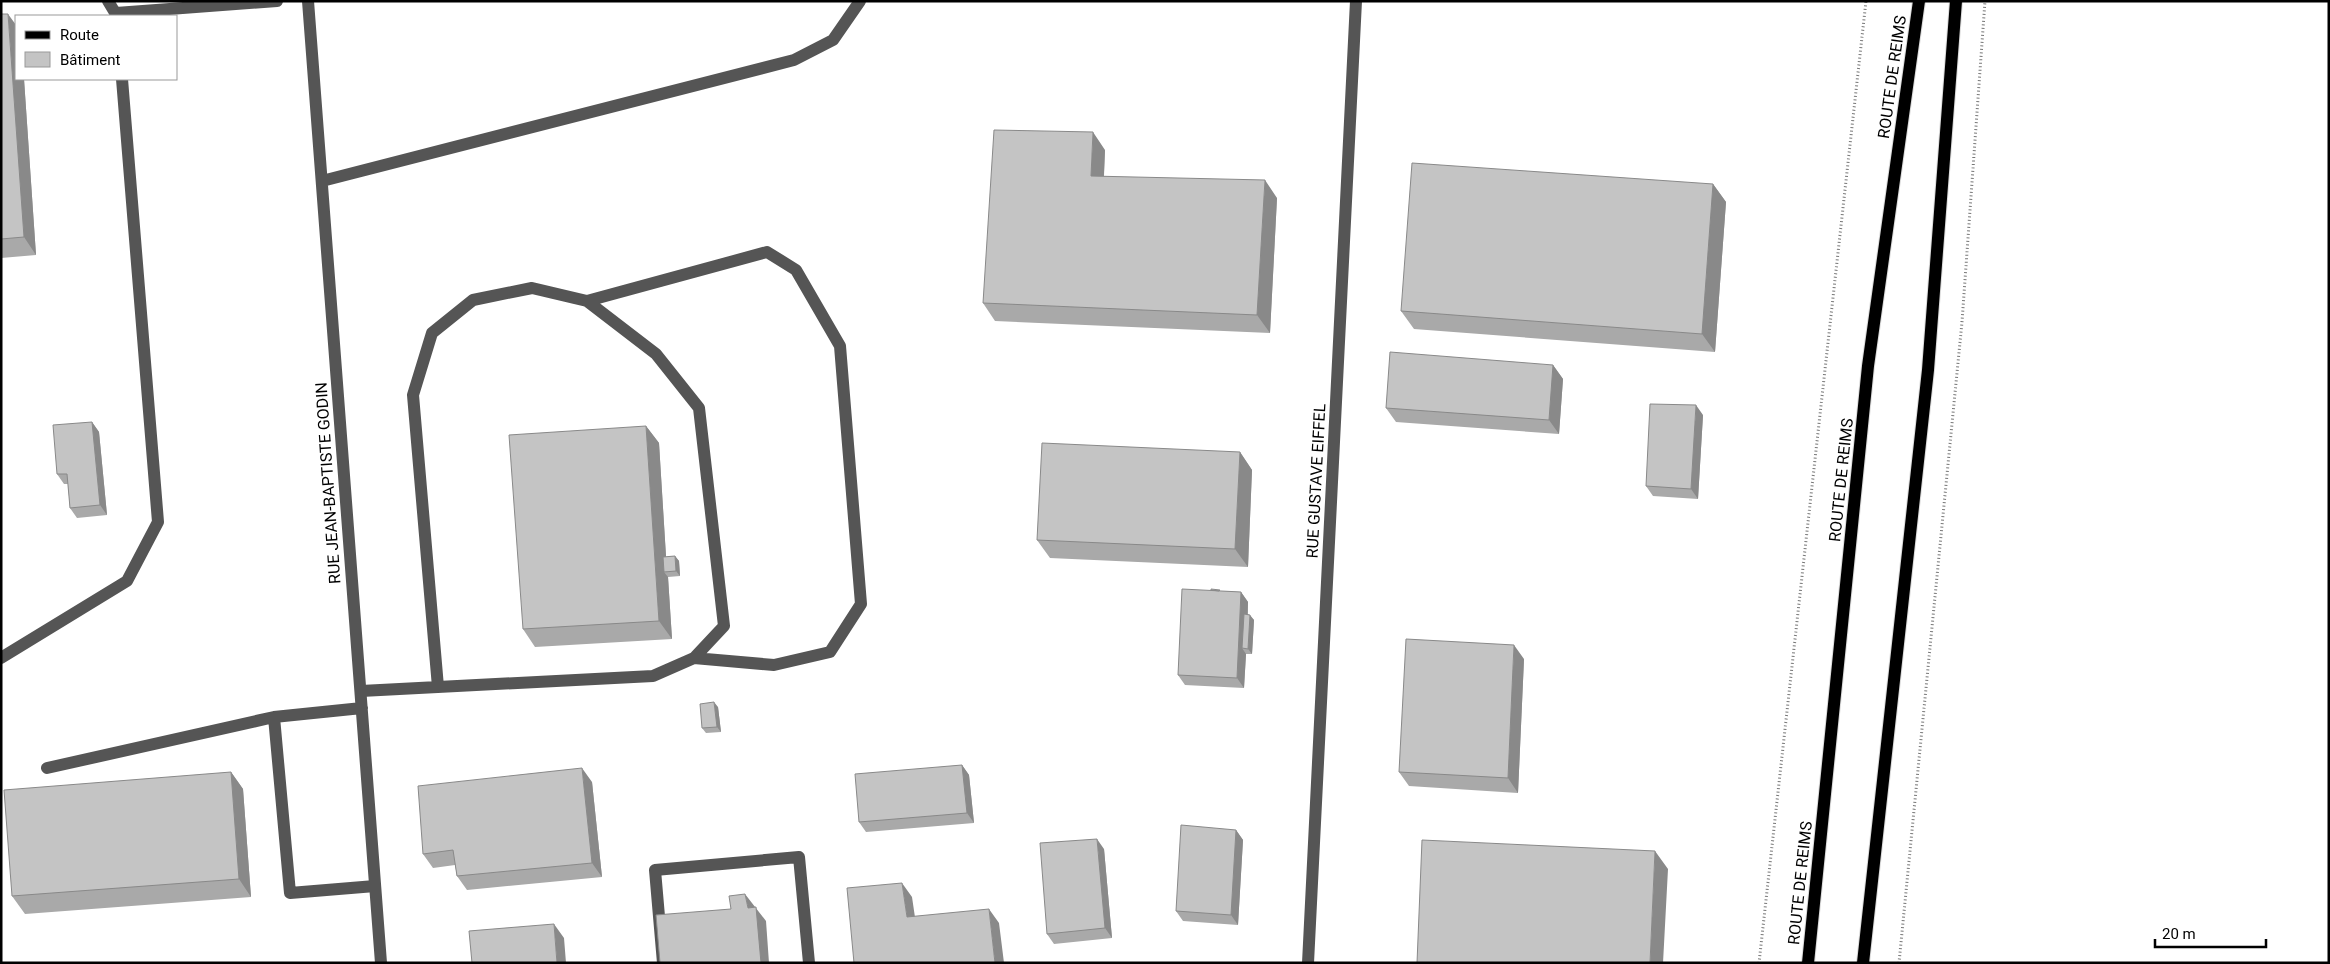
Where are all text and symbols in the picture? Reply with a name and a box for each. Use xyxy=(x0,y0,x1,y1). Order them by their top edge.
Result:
street label: ROUTE DE REIMS xyxy=(1874,14,1910,140)
legend xyxy=(15,15,178,80)
text: Route xyxy=(60,26,99,44)
text: Bâtiment xyxy=(60,51,120,69)
street label: RUE JEAN-BAPTISTE GODIN xyxy=(311,381,345,585)
street label: RUE GUSTAVE EIFFEL xyxy=(1302,403,1330,559)
street label: ROUTE DE REIMS xyxy=(1825,417,1857,543)
street label: ROUTE DE REIMS xyxy=(1784,820,1816,946)
scale bar xyxy=(2155,916,2266,948)
text: 20 m xyxy=(2162,925,2196,943)

